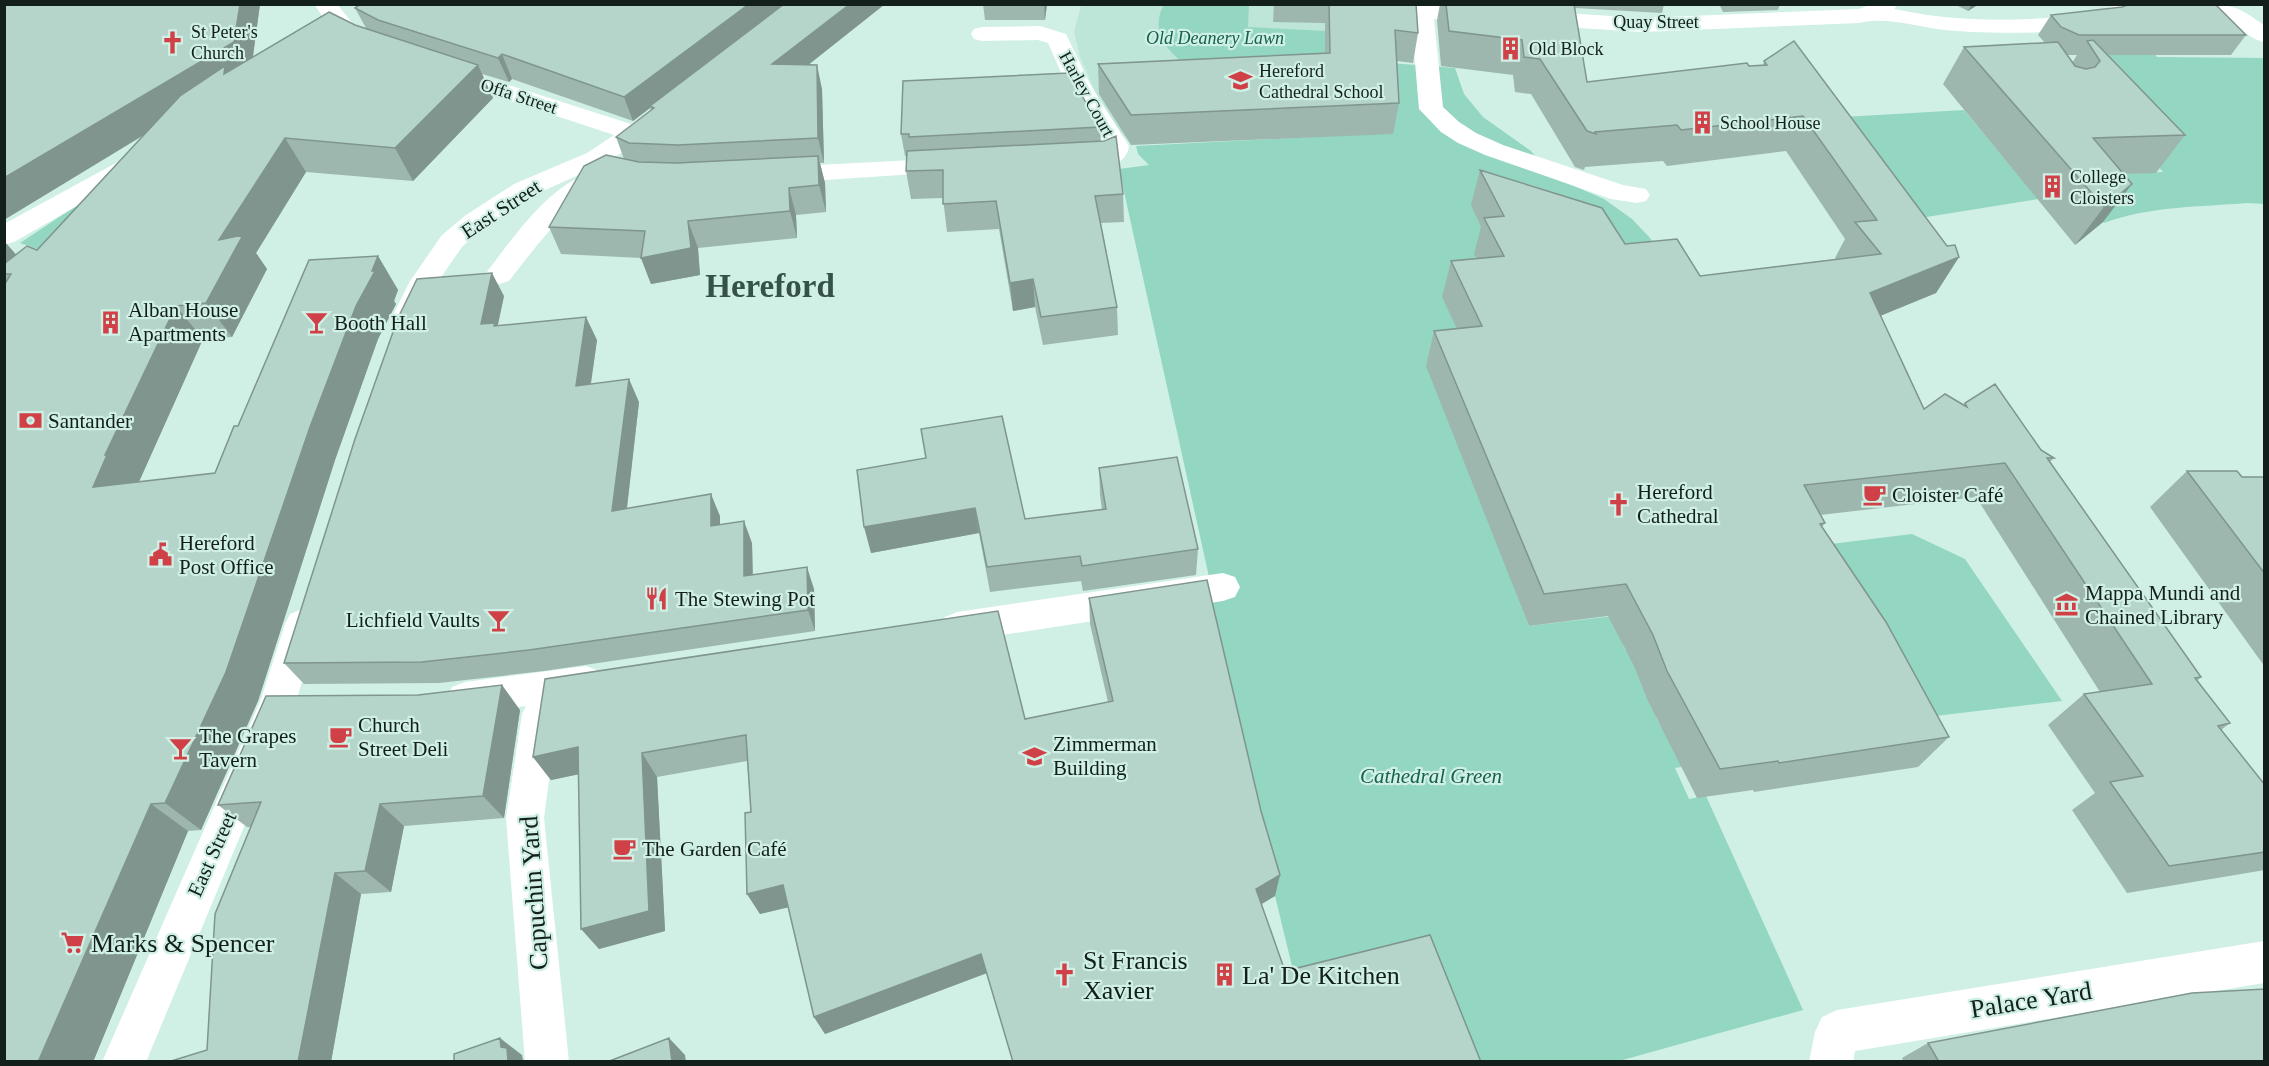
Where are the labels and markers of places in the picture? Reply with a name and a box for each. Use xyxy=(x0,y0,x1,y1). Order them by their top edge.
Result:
place label: St Peter's Church xyxy=(191,22,258,63)
church icon: St Peter's Church xyxy=(160,29,186,55)
building icon: Old Block xyxy=(1498,36,1524,62)
place label: Old Block xyxy=(1529,39,1604,59)
place label: Hereford Cathedral School xyxy=(1259,61,1383,102)
school or university icon: Hereford Cathedral School xyxy=(1228,68,1254,94)
building icon: School House xyxy=(1689,110,1715,136)
place label: School House xyxy=(1720,113,1821,133)
place label: College Cloisters xyxy=(2070,167,2134,208)
building icon: College Cloisters xyxy=(2039,174,2065,200)
place label: Alban House Apartments xyxy=(128,298,238,346)
building icon: Alban House Apartments xyxy=(97,309,123,335)
bar icon: Booth Hall xyxy=(303,310,329,336)
place label: Booth Hall xyxy=(334,311,427,335)
bank icon: Santander xyxy=(17,408,43,434)
place label: Santander xyxy=(48,409,132,433)
place label: Hereford Cathedral xyxy=(1637,480,1719,528)
cafe icon: Cloister Café xyxy=(1861,482,1887,508)
place label: Cloister Café xyxy=(1892,483,2003,507)
church icon: Hereford Cathedral xyxy=(1606,491,1632,517)
place label: Hereford Post Office xyxy=(179,531,274,579)
public building icon: Hereford Post Office xyxy=(148,542,174,568)
place label: Mappa Mundi and Chained Library xyxy=(2085,581,2241,629)
restaurant icon: The Stewing Pot xyxy=(644,586,670,612)
place label: The Stewing Pot xyxy=(675,587,815,611)
museum icon: Mappa Mundi and Chained Library xyxy=(2054,592,2080,618)
bar icon: Lichfield Vaults xyxy=(485,607,511,633)
place label: Lichfield Vaults xyxy=(346,608,480,632)
place label: Church Street Deli xyxy=(358,713,449,761)
place label: The Grapes Tavern xyxy=(199,724,296,772)
cafe icon: Church Street Deli xyxy=(327,724,353,750)
place label: Zimmerman Building xyxy=(1053,732,1157,780)
bar icon: The Grapes Tavern xyxy=(168,735,194,761)
school or university icon: Zimmerman Building xyxy=(1022,743,1048,769)
cafe icon: The Garden Café xyxy=(611,836,637,862)
place label: The Garden Café xyxy=(642,837,787,861)
place label: Marks & Spencer xyxy=(91,929,275,958)
supermarket icon: Marks & Spencer xyxy=(60,930,86,956)
place label: St Francis Xavier xyxy=(1083,946,1188,1005)
place label: La' De Kitchen xyxy=(1242,961,1400,990)
church icon: St Francis Xavier xyxy=(1052,962,1078,988)
building icon: La' De Kitchen xyxy=(1211,962,1237,988)

